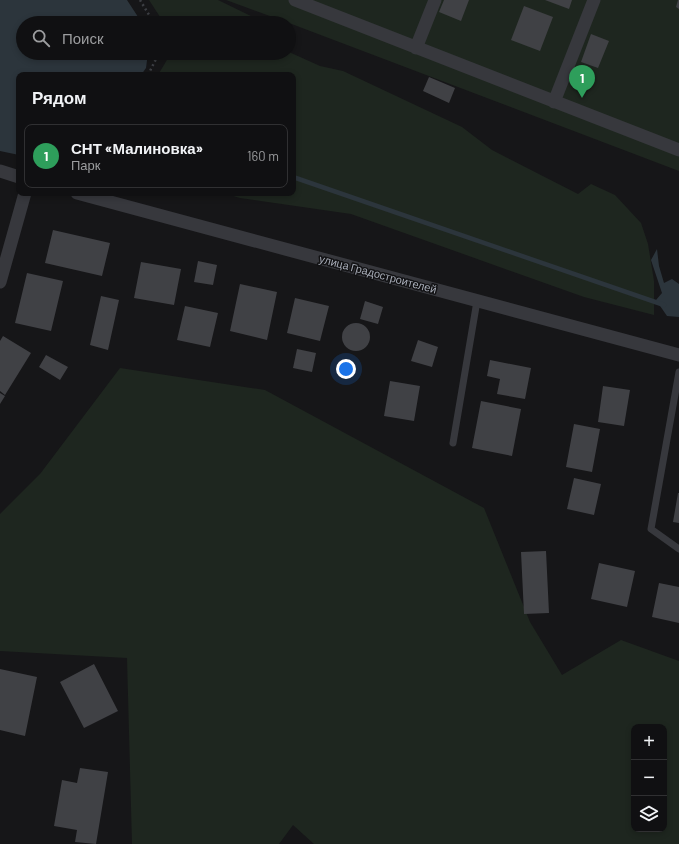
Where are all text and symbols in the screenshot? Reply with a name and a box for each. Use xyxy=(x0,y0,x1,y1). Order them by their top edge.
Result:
search box xyxy=(16,16,296,60)
icon: search xyxy=(30,27,52,49)
text: Поиск xyxy=(62,29,104,47)
pin: 1 xyxy=(569,65,595,98)
text: Рядом xyxy=(32,87,87,107)
text: СНТ «Малиновка» xyxy=(71,139,203,157)
text: 1 xyxy=(44,148,48,164)
text: 160 m xyxy=(247,148,279,164)
text: Парк xyxy=(71,157,101,173)
street label: улица Градостроителей xyxy=(318,252,438,295)
your location xyxy=(336,359,356,379)
map controls xyxy=(631,724,667,832)
button: + xyxy=(631,724,667,760)
button: − xyxy=(631,760,667,796)
button: layers xyxy=(631,796,667,832)

